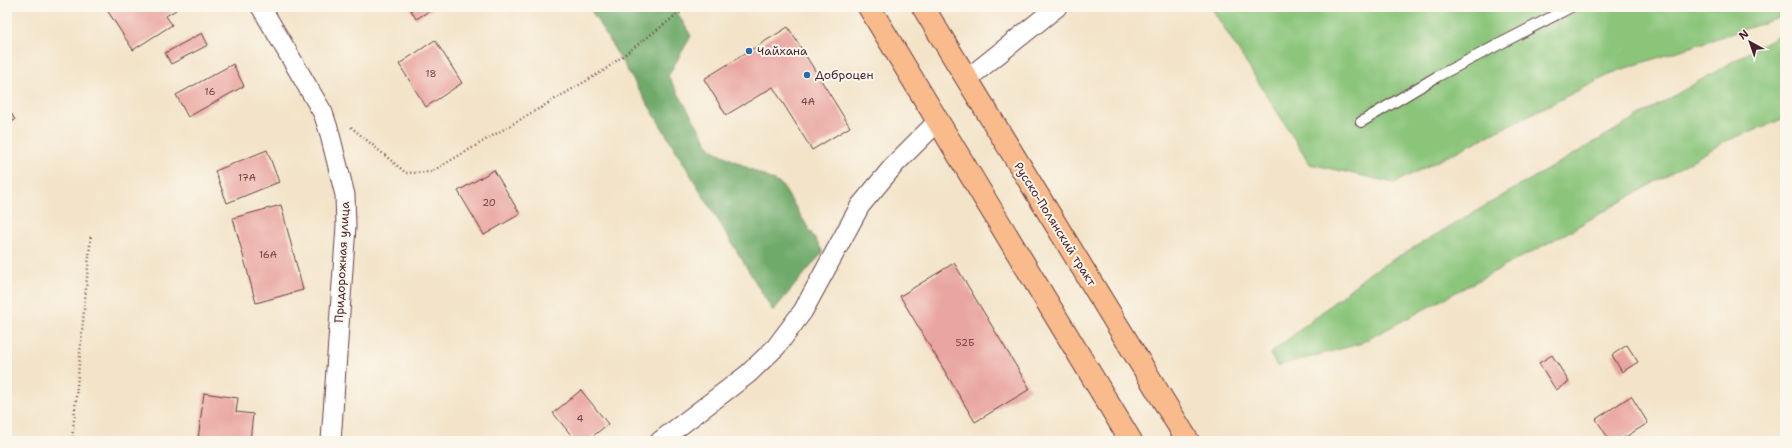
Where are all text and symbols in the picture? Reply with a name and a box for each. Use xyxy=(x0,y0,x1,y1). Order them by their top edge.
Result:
north arrow xyxy=(1730,22,1770,62)
text: N xyxy=(1736,26,1752,43)
place label: Чайхана xyxy=(757,43,808,59)
marker: Чайхана xyxy=(744,46,754,56)
house number: 18 xyxy=(425,67,437,80)
place label: Доброцен xyxy=(815,67,874,83)
marker: Доброцен xyxy=(802,70,812,80)
house number: 16 xyxy=(205,85,215,98)
house number: 4А xyxy=(801,95,815,108)
street label: Русско-Полянский тракт xyxy=(1010,159,1100,290)
house number: 17А xyxy=(238,171,256,184)
house number: 20 xyxy=(482,196,496,209)
street label: Придорожная улица xyxy=(331,200,353,323)
house number: 16А xyxy=(259,248,277,261)
house number: 52Б xyxy=(955,336,975,349)
house number: 4 xyxy=(577,412,584,425)

